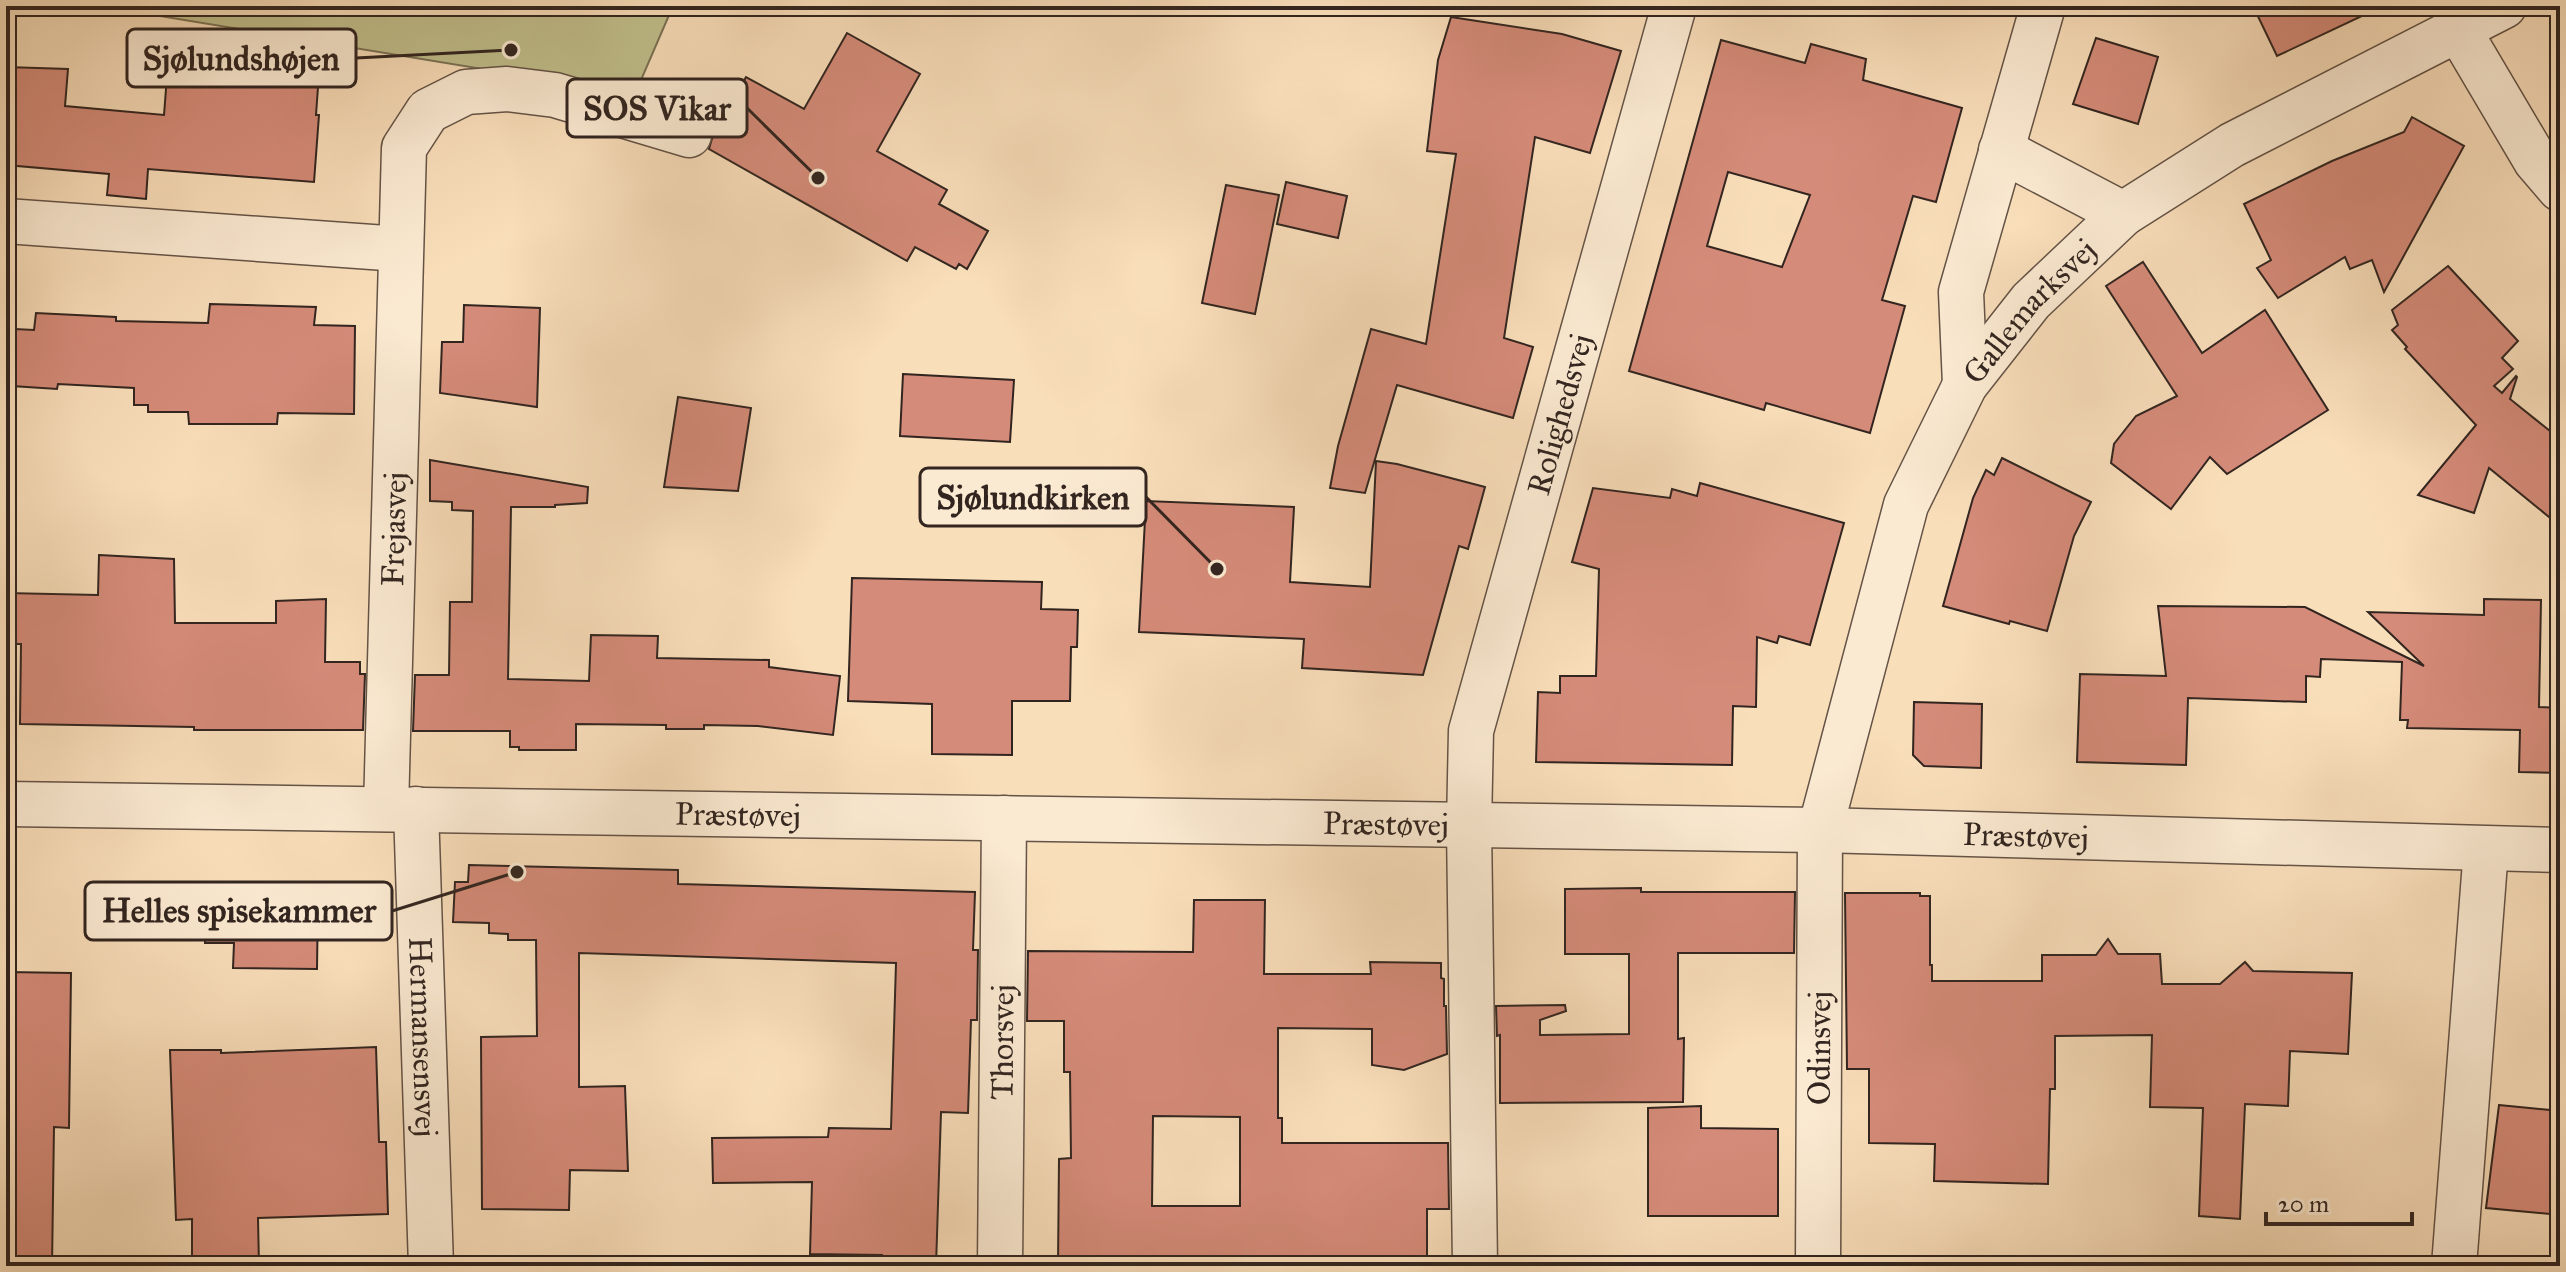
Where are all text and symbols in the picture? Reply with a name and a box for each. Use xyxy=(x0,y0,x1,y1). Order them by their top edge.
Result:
callout: Sjølundshøjen xyxy=(127,29,356,87)
text: Sjølundshøjen xyxy=(142,38,340,79)
callout: SOS Vikar xyxy=(567,79,747,137)
text: SOS Vikar xyxy=(583,88,732,129)
street label: Gallemarksvej xyxy=(1954,230,2104,392)
street label: Rolighedsvej xyxy=(1519,329,1601,499)
callout: Sjølundkirken xyxy=(920,468,1146,526)
street label: Frejasvej xyxy=(373,471,415,587)
text: Sjølundkirken xyxy=(936,477,1130,518)
street label: Præstøvej xyxy=(675,794,801,835)
street label: Præstøvej xyxy=(1323,803,1449,844)
street label: Præstøvej xyxy=(1962,814,2089,857)
callout: Helles spisekammer xyxy=(85,882,392,940)
text: Helles spisekammer xyxy=(102,890,378,931)
street label: Hermansensvej xyxy=(401,936,446,1138)
street label: Thorsvej xyxy=(982,984,1022,1100)
street label: Odinsvej xyxy=(1799,991,1839,1105)
scale bar xyxy=(2266,1176,2412,1226)
text: 20 m xyxy=(2278,1189,2329,1219)

